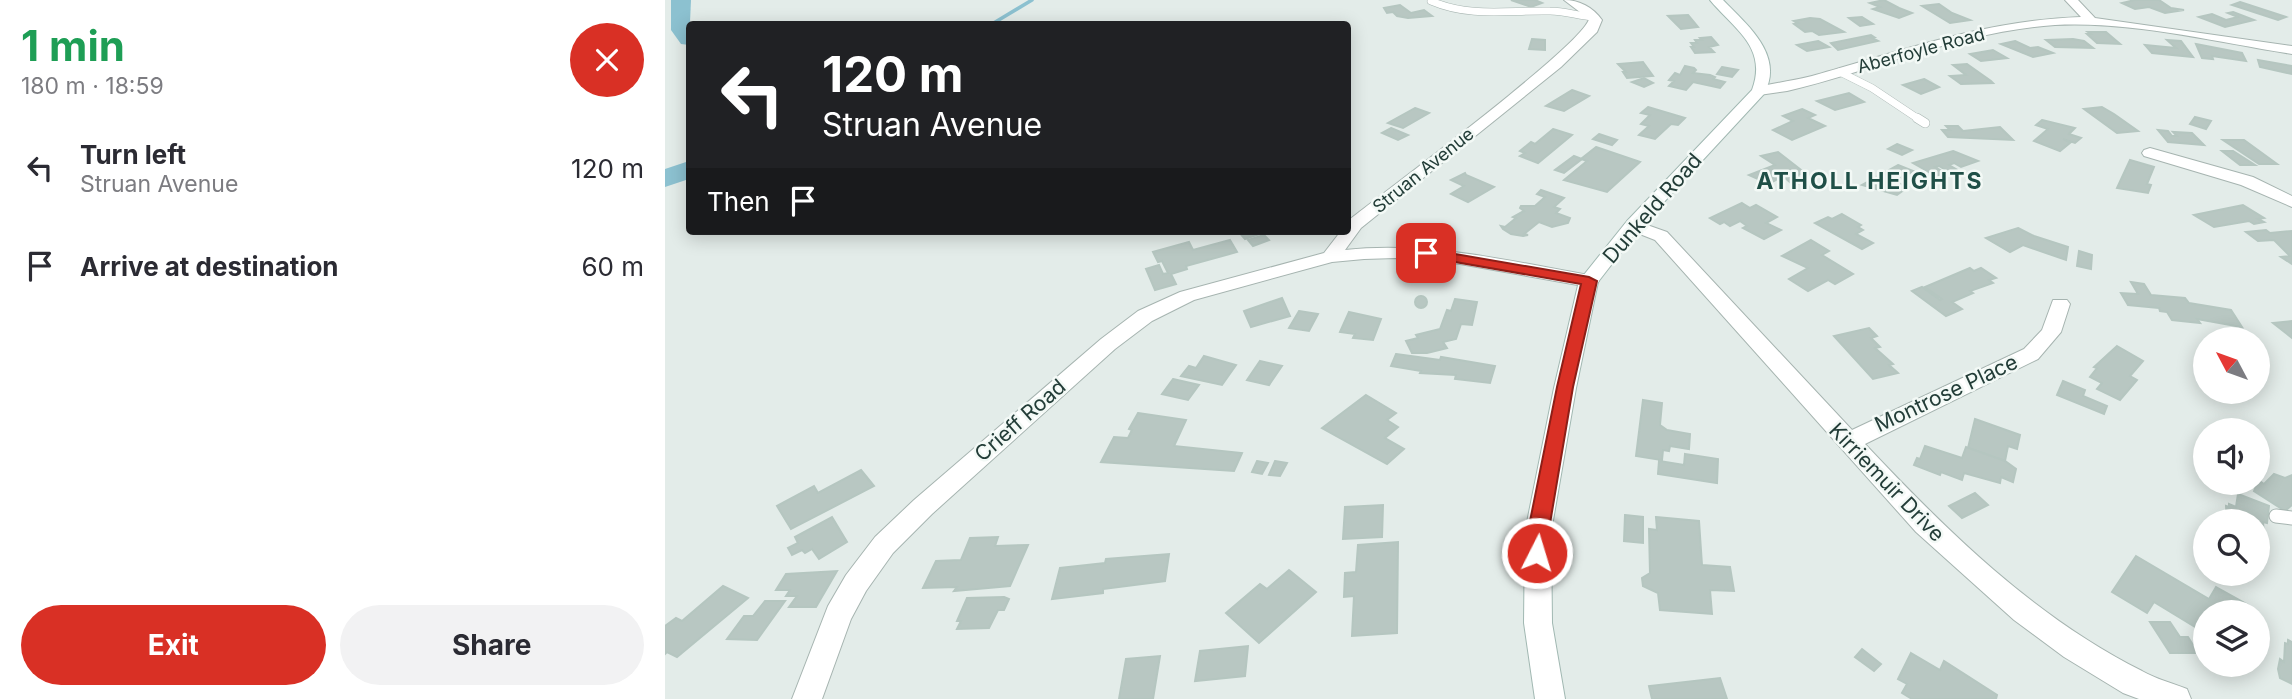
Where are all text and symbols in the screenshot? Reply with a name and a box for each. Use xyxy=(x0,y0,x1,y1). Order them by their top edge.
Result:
text: 1 min xyxy=(21,20,125,71)
button: close xyxy=(570,23,644,97)
street label: Aberfoyle Road xyxy=(1855,23,1987,77)
text: 120 m xyxy=(822,45,963,104)
icon: left xyxy=(707,49,798,140)
text: 180 m · 18:59 xyxy=(21,72,164,100)
text: Struan Avenue xyxy=(822,105,1042,144)
street label: Struan Avenue xyxy=(1368,123,1478,217)
text: Turn left xyxy=(80,139,186,170)
street label: Dunkeld Road xyxy=(1597,148,1707,268)
icon: left xyxy=(21,149,59,187)
text: 120 m xyxy=(571,153,644,184)
district label: ATHOLL HEIGHTS xyxy=(1756,167,1984,195)
text: Struan Avenue xyxy=(80,170,238,198)
icon: arrive xyxy=(784,182,822,220)
text: Then xyxy=(707,186,770,217)
pin xyxy=(1396,223,1456,283)
icon: arrive xyxy=(1407,234,1445,272)
icon: arrive xyxy=(21,247,59,285)
text: Arrive at destination xyxy=(80,251,339,282)
text: 60 m xyxy=(581,251,644,282)
north arrow xyxy=(2193,327,2270,404)
map controls xyxy=(2193,327,2270,677)
street label: Montrose Place xyxy=(1871,349,2021,437)
street label: Crieff Road xyxy=(969,374,1071,466)
street label: Kirriemuir Drive xyxy=(1824,418,1950,546)
button: sound xyxy=(2193,418,2270,495)
button: search xyxy=(2193,509,2270,586)
position arrow xyxy=(1500,516,1574,590)
button: layers xyxy=(2193,600,2270,677)
button: Exit xyxy=(21,605,326,685)
button: Share xyxy=(340,605,644,685)

